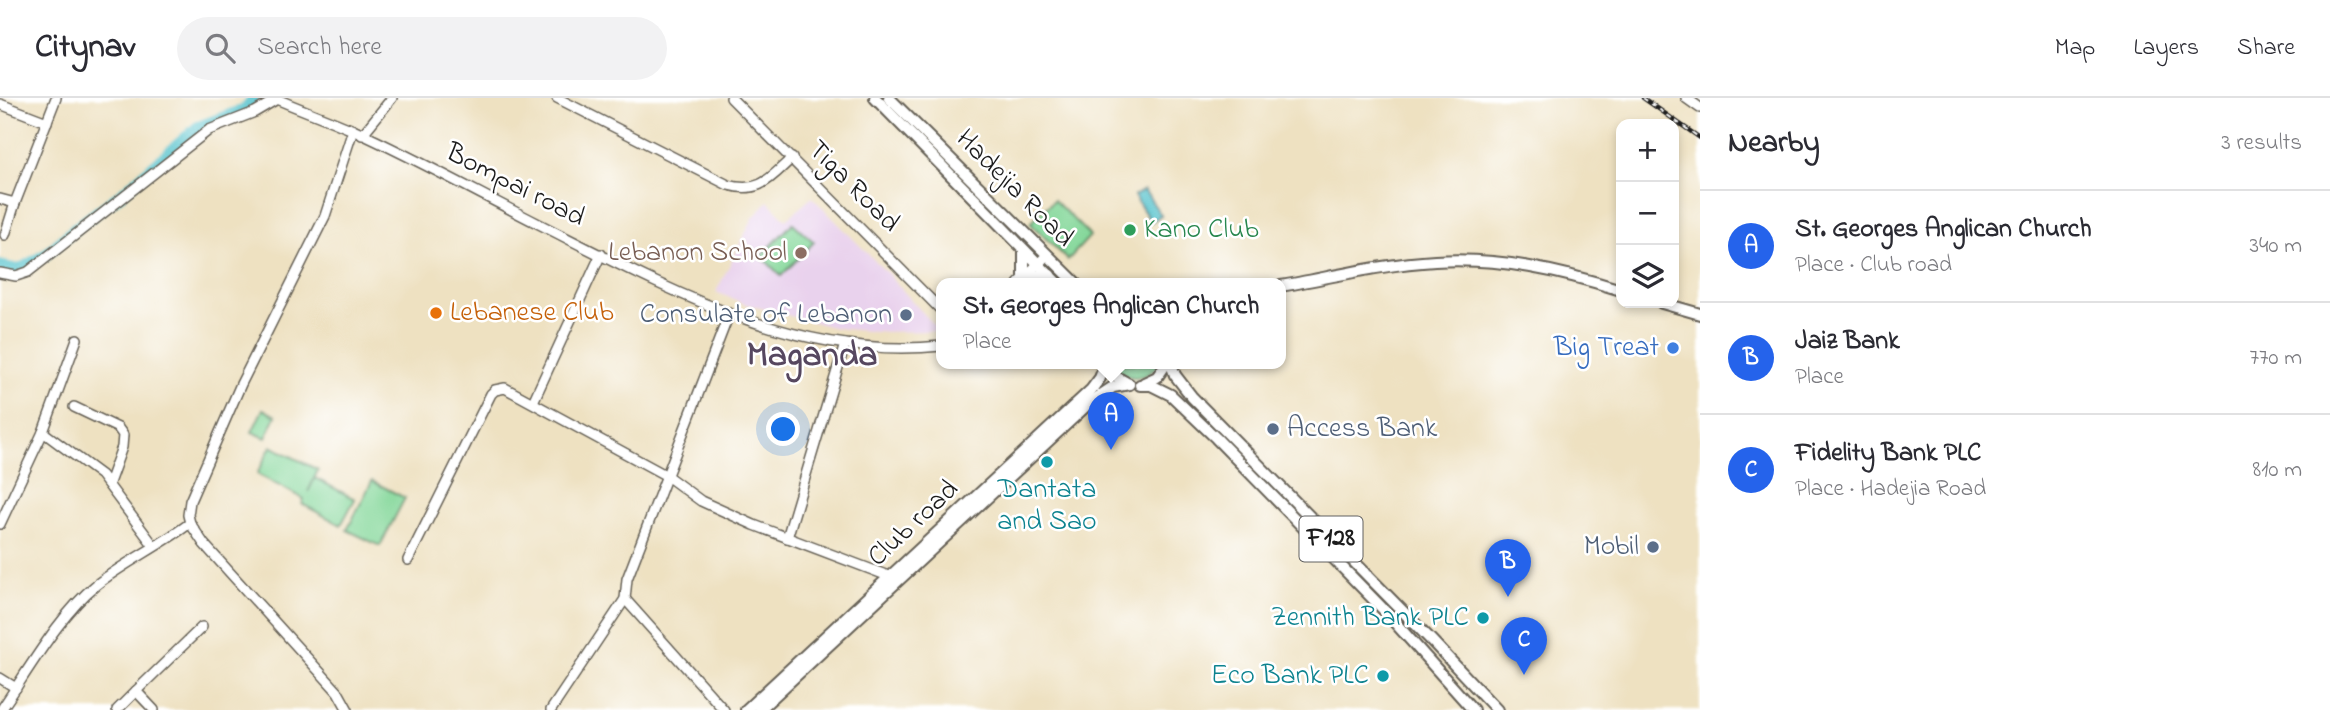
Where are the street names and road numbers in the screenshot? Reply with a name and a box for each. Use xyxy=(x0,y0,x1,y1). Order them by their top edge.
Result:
street label: Hadejia Road xyxy=(945,120,1083,258)
street label: Tiga Road xyxy=(797,131,909,243)
street label: Bompai road xyxy=(437,133,592,239)
street label: Club road xyxy=(859,471,969,577)
road number: F128 xyxy=(1300,516,1362,561)

